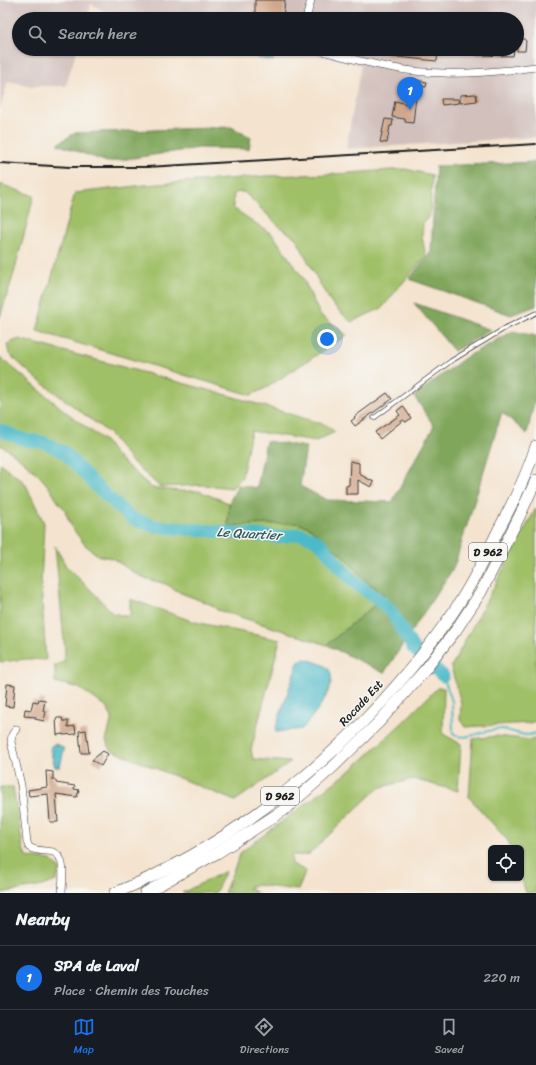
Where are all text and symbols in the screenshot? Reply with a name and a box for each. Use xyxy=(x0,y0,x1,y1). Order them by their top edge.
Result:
search box xyxy=(12,12,524,56)
text: Search here xyxy=(58,21,137,47)
icon: search xyxy=(26,23,48,45)
pin: 1 xyxy=(397,77,423,110)
your location xyxy=(317,329,337,349)
water label: Le Quartier xyxy=(216,520,284,547)
road number: D 962 xyxy=(469,543,507,561)
street label: Rocade Est xyxy=(333,674,389,732)
road number: D 962 xyxy=(261,787,299,805)
map controls xyxy=(488,845,524,881)
button: locate xyxy=(488,845,524,881)
text: Nearby xyxy=(16,904,70,934)
text: SPA de Laval xyxy=(54,953,139,979)
text: 1 xyxy=(26,966,32,989)
text: 220 m xyxy=(483,966,520,989)
text: Place · Chemin des Touches xyxy=(54,979,209,1002)
tab: Map xyxy=(73,1016,95,1059)
tab: Directions xyxy=(240,1016,289,1059)
tab: Saved xyxy=(434,1016,463,1059)

